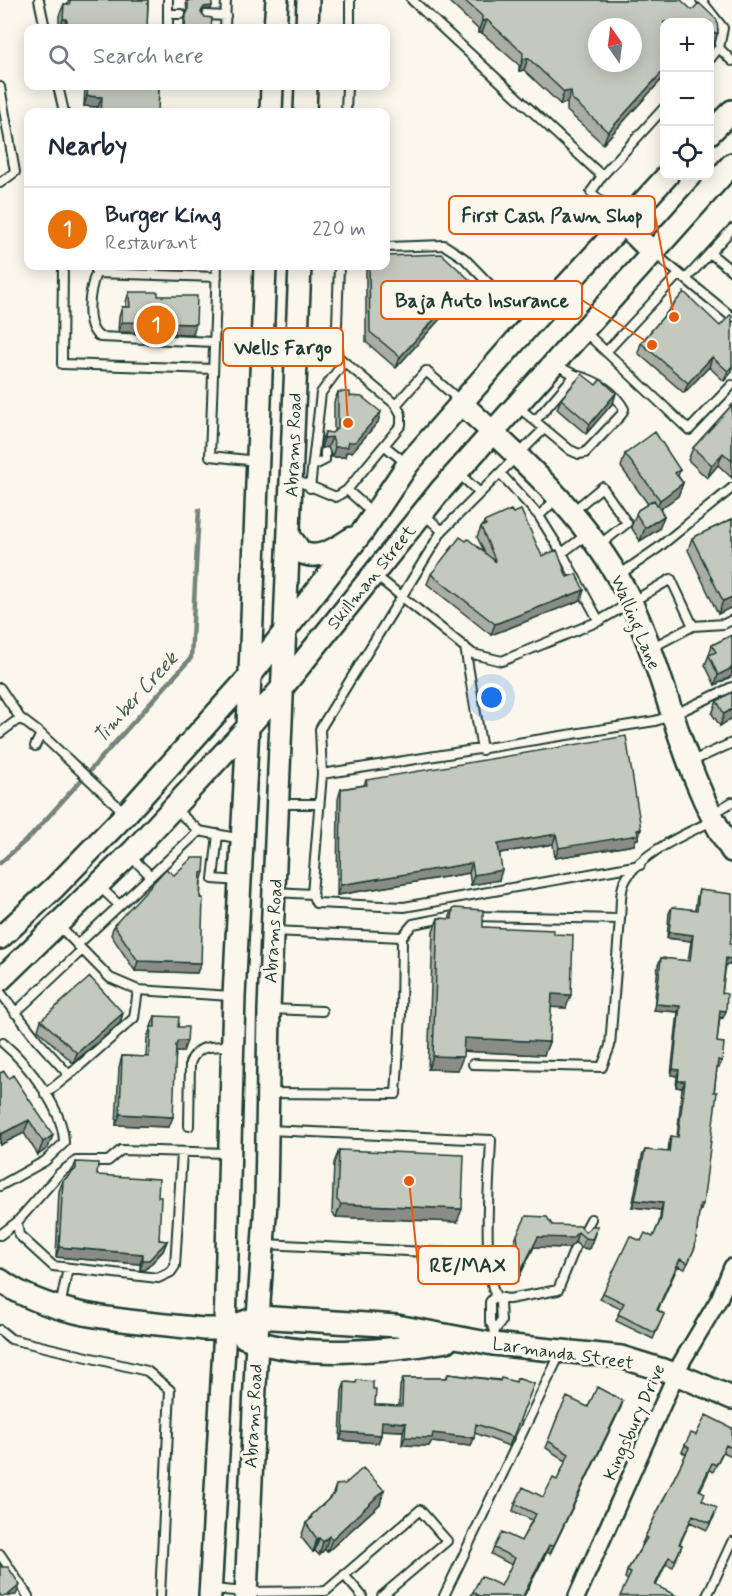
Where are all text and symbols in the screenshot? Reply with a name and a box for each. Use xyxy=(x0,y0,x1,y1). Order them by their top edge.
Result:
north arrow xyxy=(588,18,642,72)
map controls xyxy=(660,18,714,180)
button: + xyxy=(660,18,714,72)
search box xyxy=(24,24,390,90)
icon: search xyxy=(45,41,78,74)
text: Search here xyxy=(93,43,204,71)
button: − xyxy=(660,72,714,126)
button: locate xyxy=(660,126,714,180)
text: Nearby xyxy=(48,130,127,164)
callout: First Cash Pawn Shop xyxy=(449,196,655,234)
text: Burger King xyxy=(105,202,221,230)
text: First Cash Pawn Shop xyxy=(461,203,643,230)
text: 1 xyxy=(63,216,72,243)
text: 220 m xyxy=(312,216,366,243)
text: Restaurant xyxy=(105,230,198,257)
callout: Baja Auto Insurance xyxy=(381,281,582,319)
text: Baja Auto Insurance xyxy=(395,288,570,315)
pin: 1 xyxy=(136,302,176,348)
callout: Wells Fargo xyxy=(223,328,343,366)
text: Wells Fargo xyxy=(233,335,332,362)
street label: Abrams Road xyxy=(280,392,308,498)
street label: Skillman Street xyxy=(322,520,422,635)
street label: Walling Lane xyxy=(603,572,666,674)
water label: Timber Creek xyxy=(88,645,186,750)
your location xyxy=(477,683,506,712)
street label: Abrams Road xyxy=(259,878,289,984)
callout: RE/MAX xyxy=(418,1246,519,1284)
text: RE/MAX xyxy=(429,1253,507,1280)
street label: Larmanda Street xyxy=(491,1332,635,1376)
street label: Kingsbury Drive xyxy=(598,1360,672,1485)
street label: Abrams Road xyxy=(239,1363,269,1469)

